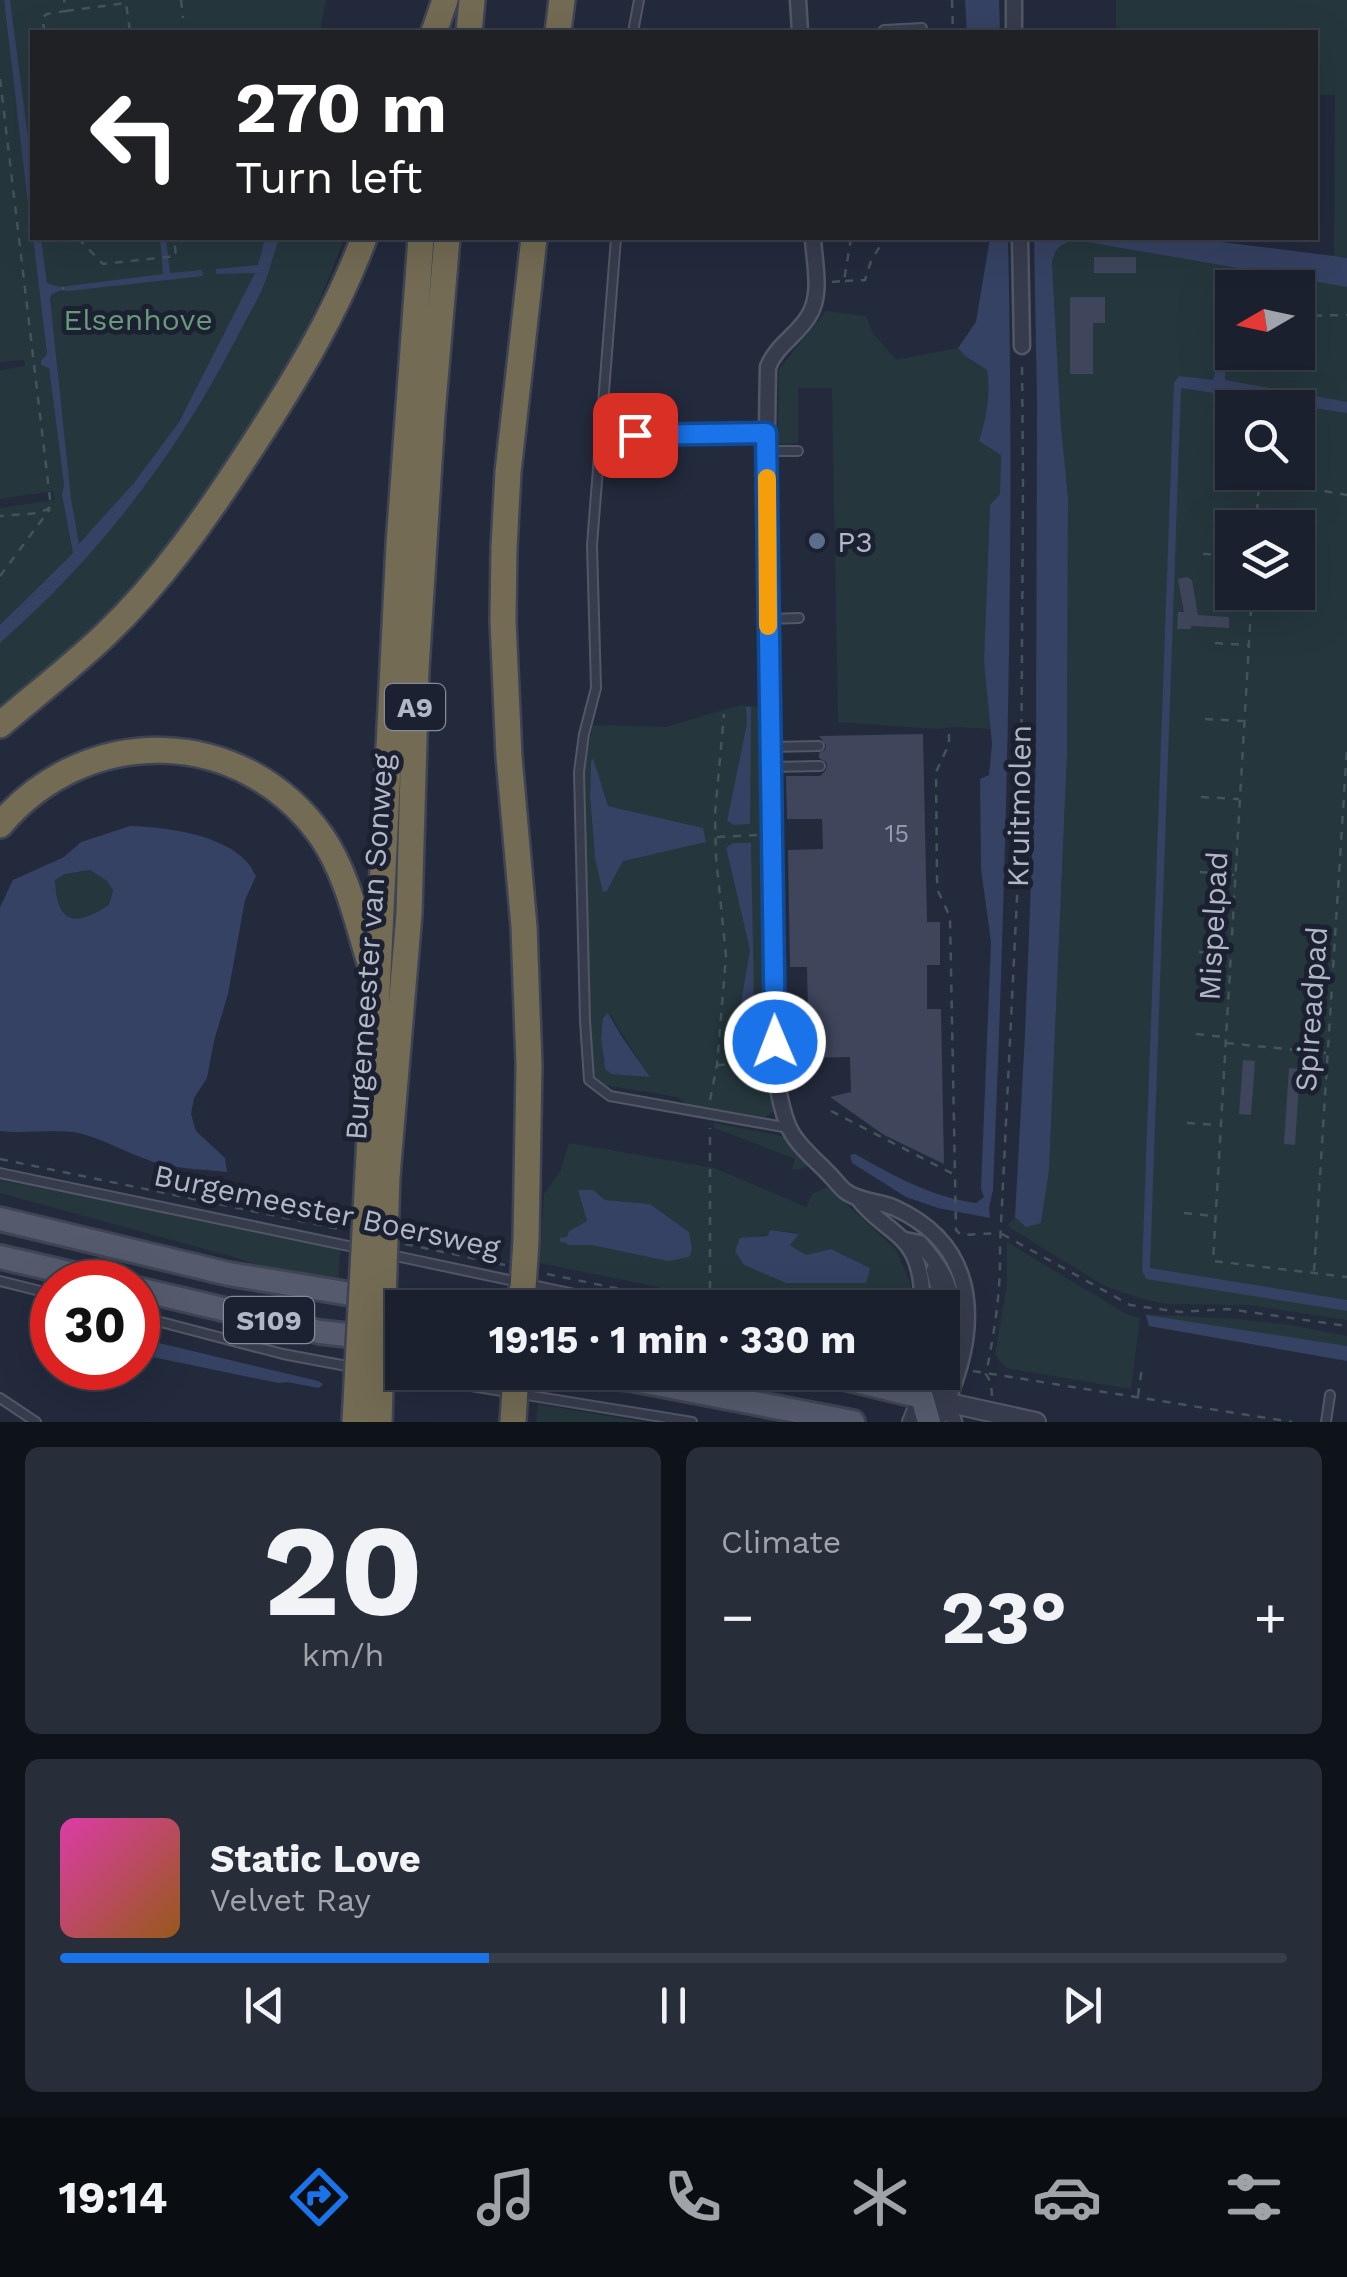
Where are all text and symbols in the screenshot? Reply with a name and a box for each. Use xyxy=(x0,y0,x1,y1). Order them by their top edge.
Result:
text: 270 m xyxy=(235,67,447,149)
icon: left xyxy=(70,70,200,200)
text: Turn left xyxy=(235,151,422,204)
north arrow xyxy=(1215,270,1315,370)
map controls xyxy=(1215,270,1315,610)
park label: Elsenhove xyxy=(63,302,213,337)
button: search xyxy=(1215,390,1315,490)
pin xyxy=(593,393,678,478)
icon: arrive xyxy=(608,408,663,463)
button: layers xyxy=(1215,510,1315,610)
place label: P3 xyxy=(837,524,873,559)
marker: P3 xyxy=(806,530,828,552)
road number: A9 xyxy=(385,684,445,730)
street label: Kruitmolen xyxy=(1000,724,1038,888)
street label: Burgemeester van Sonweg xyxy=(338,753,400,1141)
house number: 15 xyxy=(885,819,909,848)
street label: Mispelpad xyxy=(1192,851,1234,1001)
street label: Spireadpad xyxy=(1288,925,1334,1093)
position arrow xyxy=(723,990,827,1094)
street label: Burgemeester Boersweg xyxy=(151,1157,503,1265)
speed limit sign: 30 xyxy=(30,1260,160,1390)
road number: S109 xyxy=(224,1297,314,1343)
text: 19:15 · 1 min · 330 m xyxy=(489,1318,856,1362)
text: 20 xyxy=(262,1494,424,1647)
text: Climate xyxy=(721,1523,841,1561)
text: 23° xyxy=(941,1573,1067,1661)
text: − xyxy=(721,1585,754,1649)
text: + xyxy=(1254,1585,1287,1649)
text: km/h xyxy=(302,1636,384,1674)
text: Static Love xyxy=(210,1837,421,1881)
text: Velvet Ray xyxy=(210,1881,371,1919)
icon: previous xyxy=(237,1978,292,2033)
icon: pause xyxy=(646,1978,701,2033)
icon: next xyxy=(1055,1978,1110,2033)
icon: directions xyxy=(284,2162,354,2232)
icon: music xyxy=(471,2162,541,2232)
icon: phone xyxy=(658,2162,728,2232)
icon: climate xyxy=(845,2162,915,2232)
icon: car xyxy=(1032,2162,1102,2232)
icon: filters xyxy=(1219,2162,1289,2232)
text: 19:14 xyxy=(58,2171,168,2224)

